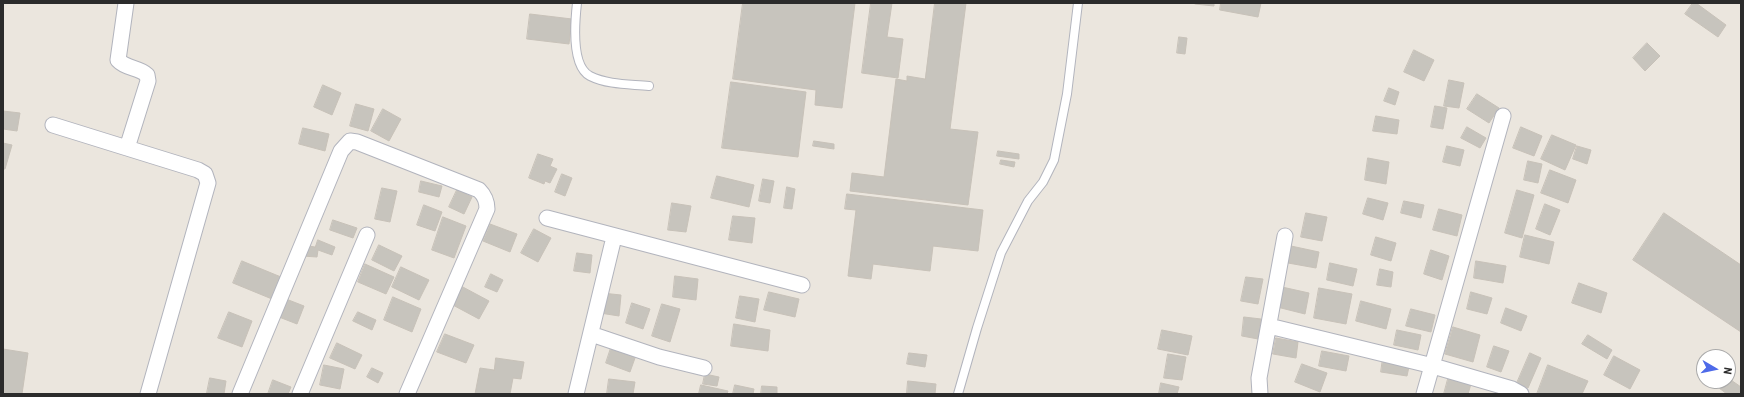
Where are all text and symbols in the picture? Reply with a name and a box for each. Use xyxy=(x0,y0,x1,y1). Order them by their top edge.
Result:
north arrow xyxy=(1696,349,1736,389)
text: N xyxy=(1720,366,1734,375)

